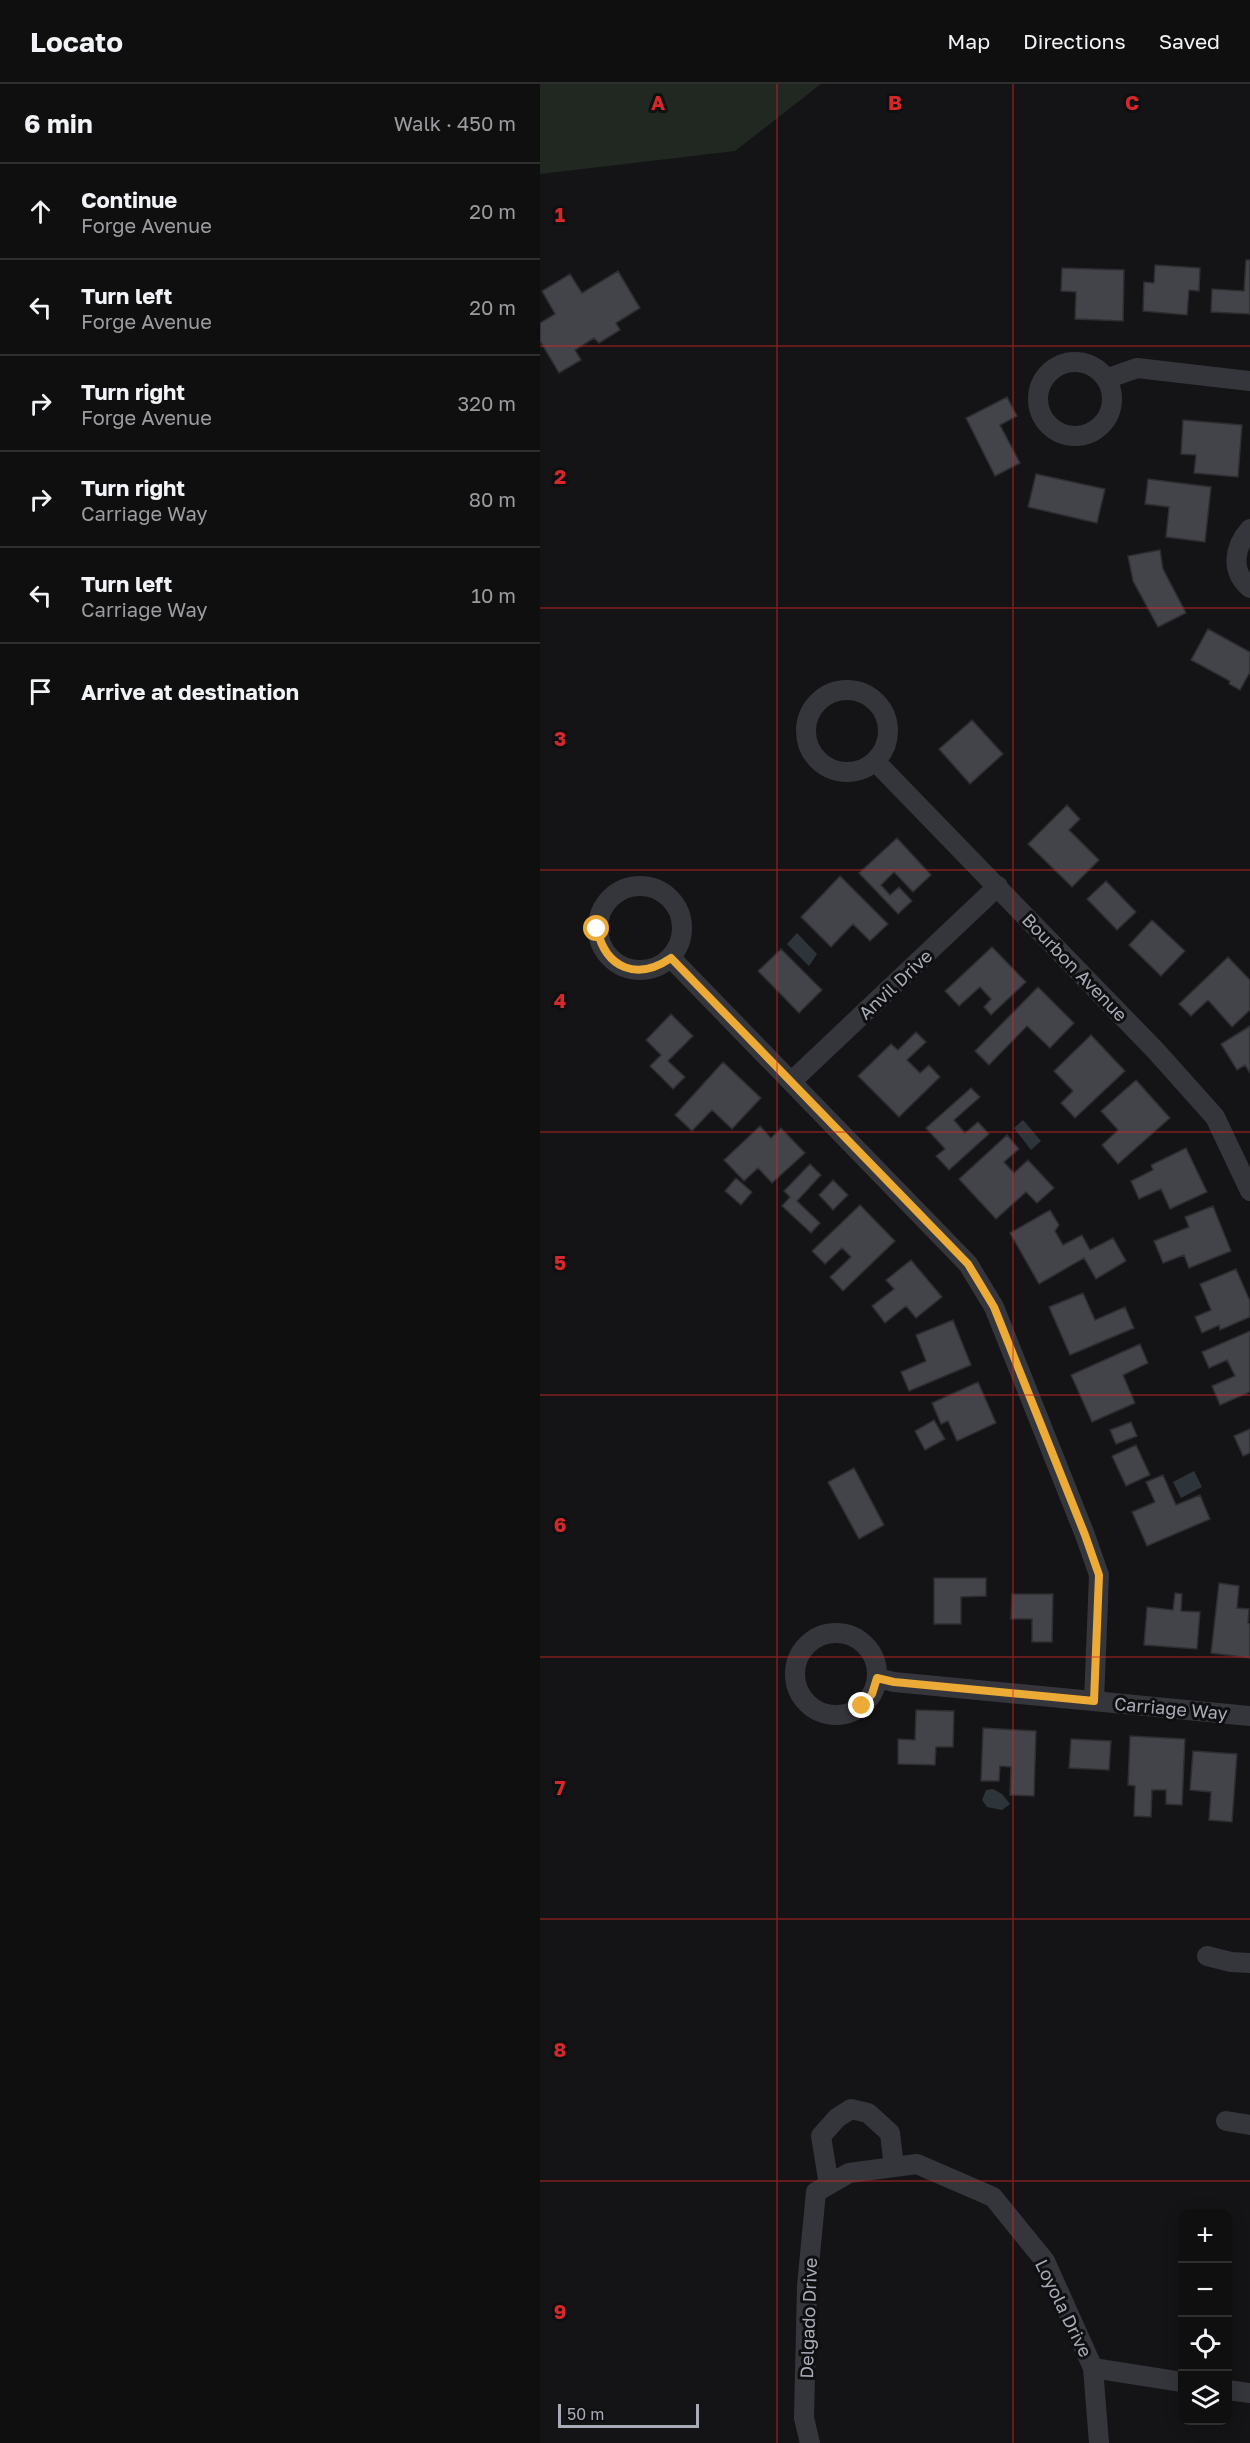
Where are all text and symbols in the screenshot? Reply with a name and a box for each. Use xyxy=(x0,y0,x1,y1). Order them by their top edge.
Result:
text: Locato xyxy=(30,25,123,58)
text: Map xyxy=(947,28,990,54)
text: Directions xyxy=(1023,28,1126,54)
text: Saved xyxy=(1159,28,1220,54)
text: A xyxy=(651,90,665,114)
text: B xyxy=(888,90,902,114)
text: C xyxy=(1125,90,1139,114)
text: 6 min xyxy=(24,108,93,139)
text: Walk · 450 m xyxy=(394,111,516,135)
text: Continue xyxy=(81,186,177,213)
icon: ahead xyxy=(24,195,57,228)
text: 20 m xyxy=(469,199,516,223)
text: 1 xyxy=(555,202,565,226)
text: Forge Avenue xyxy=(81,213,212,237)
text: Turn left xyxy=(81,282,172,309)
icon: left xyxy=(24,291,57,324)
text: 20 m xyxy=(469,295,516,319)
text: Forge Avenue xyxy=(81,309,212,333)
text: Turn right xyxy=(81,378,185,405)
icon: right xyxy=(24,387,57,420)
text: 320 m xyxy=(458,391,516,415)
text: Forge Avenue xyxy=(81,405,212,429)
text: 2 xyxy=(554,464,566,488)
text: Turn right xyxy=(81,474,185,501)
icon: right xyxy=(24,483,57,516)
text: 80 m xyxy=(469,487,516,511)
text: Carriage Way xyxy=(81,501,208,525)
text: Turn left xyxy=(81,570,172,597)
icon: left xyxy=(24,579,57,612)
text: 10 m xyxy=(471,583,516,607)
text: Carriage Way xyxy=(81,597,208,621)
icon: arrive xyxy=(24,675,57,708)
text: Arrive at destination xyxy=(81,678,299,705)
text: 3 xyxy=(554,726,566,750)
street label: Bourbon Avenue xyxy=(1018,908,1132,1026)
route start xyxy=(583,915,609,941)
street label: Anvil Drive xyxy=(854,944,936,1024)
text: 4 xyxy=(554,988,566,1012)
text: 5 xyxy=(554,1250,566,1274)
text: 6 xyxy=(554,1512,566,1536)
route end xyxy=(848,1692,874,1718)
street label: Carriage Way xyxy=(1113,1692,1229,1724)
text: 7 xyxy=(555,1775,566,1799)
text: 8 xyxy=(554,2037,566,2061)
map controls xyxy=(1178,2209,1232,2425)
button: + xyxy=(1178,2209,1232,2263)
street label: Loyola Drive xyxy=(1031,2256,1097,2360)
street label: Delgado Drive xyxy=(795,2257,821,2379)
button: − xyxy=(1178,2263,1232,2317)
text: 9 xyxy=(554,2299,566,2323)
button: locate xyxy=(1178,2317,1232,2371)
button: layers xyxy=(1178,2371,1232,2425)
scale bar xyxy=(558,2401,699,2428)
text: 50 m xyxy=(567,2404,604,2424)

